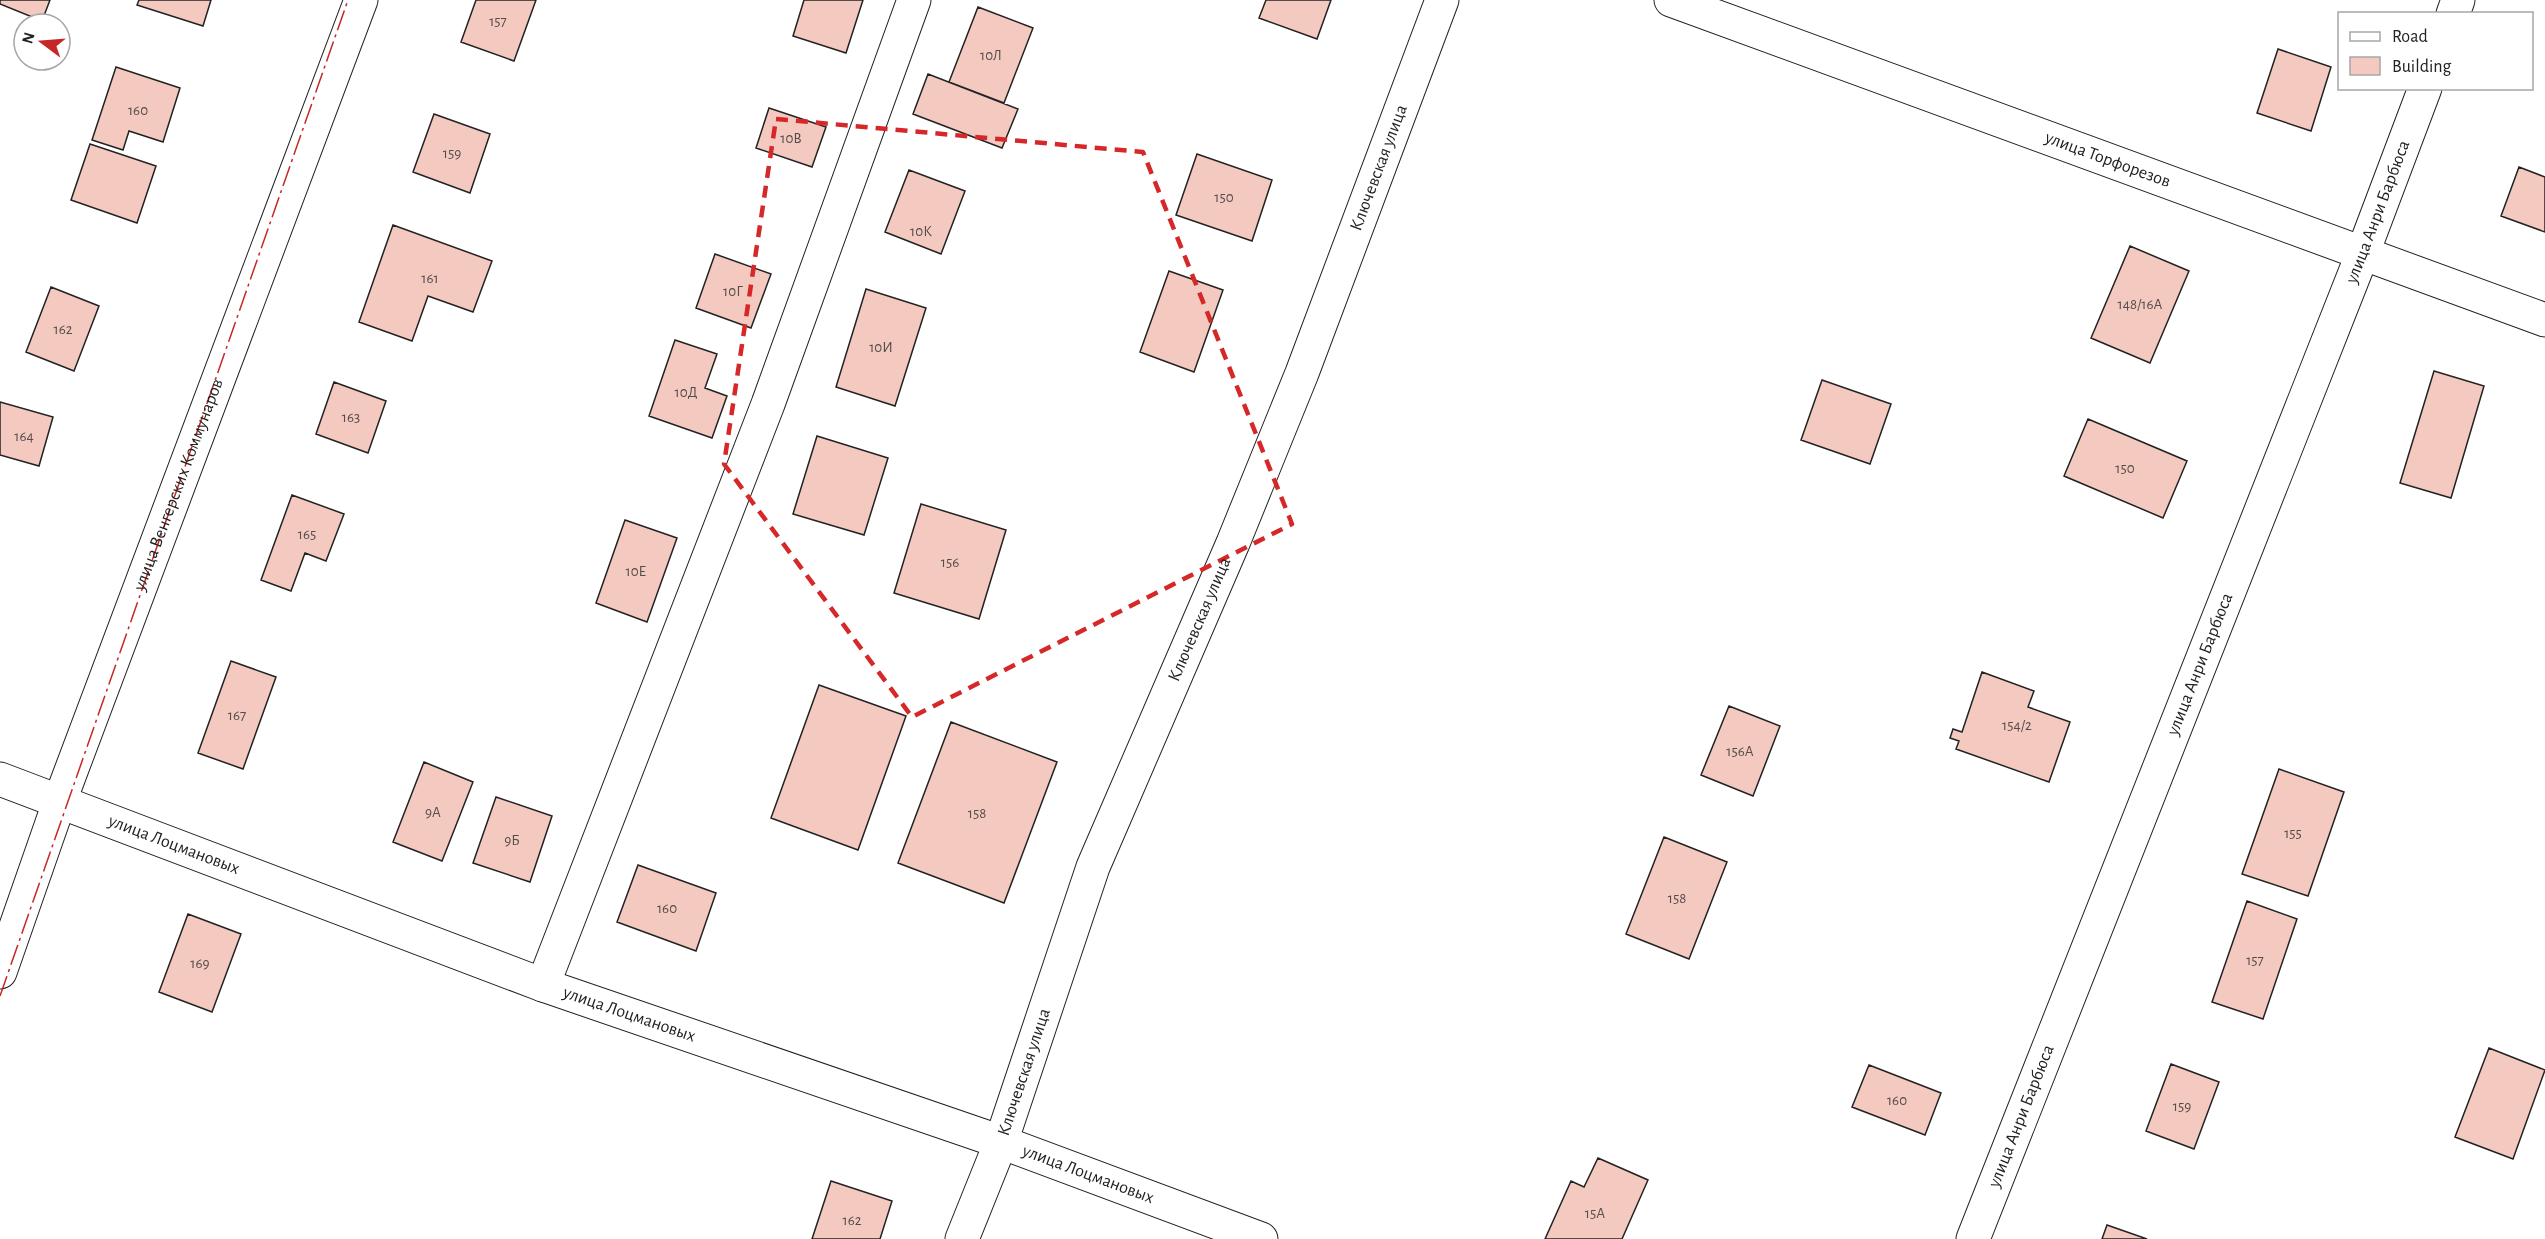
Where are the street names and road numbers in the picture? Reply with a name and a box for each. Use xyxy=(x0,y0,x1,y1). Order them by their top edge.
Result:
street label: Ключевская улица xyxy=(1347,102,1411,233)
street label: улица Торфорезов xyxy=(2042,128,2173,191)
street label: улица Анри Барбюса xyxy=(2342,138,2413,287)
street label: улица Венгерских Коммунаров xyxy=(130,376,227,594)
street label: Ключевская улица xyxy=(1165,555,1235,684)
street label: улица Анри Барбюса xyxy=(2164,591,2236,739)
street label: улица Лоцмановых xyxy=(105,812,242,878)
street label: улица Лоцмановых xyxy=(560,983,698,1046)
street label: Ключевская улица xyxy=(995,1006,1054,1138)
street label: улица Анри Барбюса xyxy=(1985,1043,2058,1191)
street label: улица Лоцмановых xyxy=(1019,1141,1156,1207)

